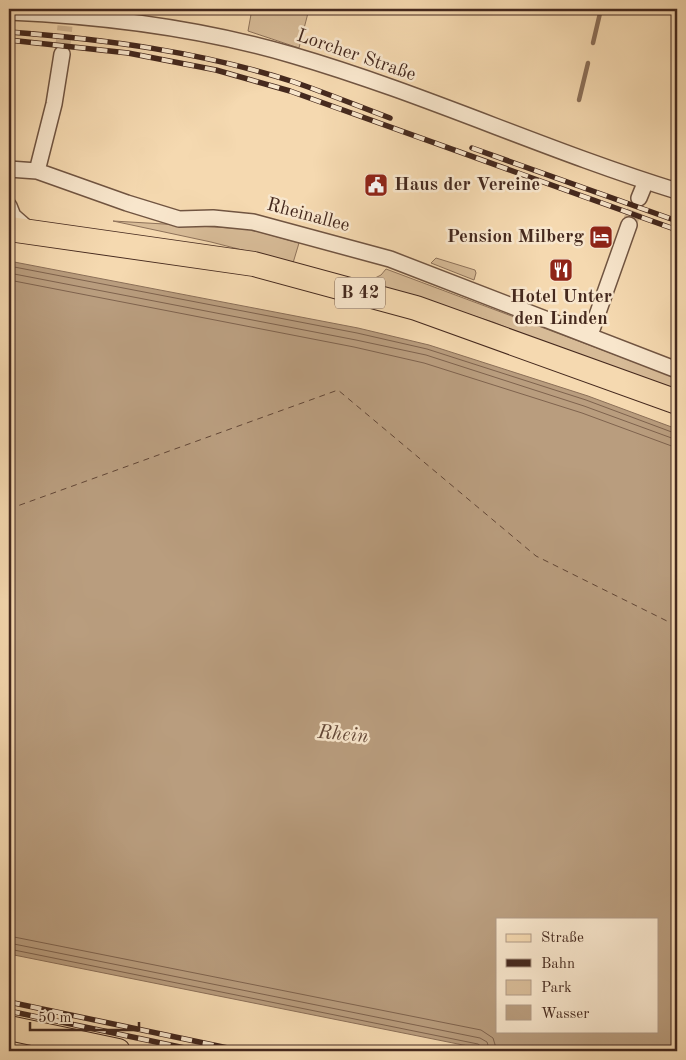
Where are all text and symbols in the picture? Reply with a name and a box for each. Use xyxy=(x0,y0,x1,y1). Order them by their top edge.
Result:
street label: Lorcher Straße xyxy=(294,27,418,85)
public building icon: Haus der Vereine xyxy=(363,172,389,198)
place label: Haus der Vereine xyxy=(394,176,540,195)
street label: Rheinallee xyxy=(264,196,352,236)
hotel icon: Pension Milberg xyxy=(588,224,614,250)
place label: Pension Milberg xyxy=(447,228,584,247)
restaurant icon: Hotel Unter den Linden xyxy=(548,257,574,283)
road number: B 42 xyxy=(335,278,385,308)
place label: Hotel Unter den Linden xyxy=(510,288,612,329)
water label: Rhein xyxy=(316,723,369,747)
legend xyxy=(496,918,658,1032)
text: Straße xyxy=(541,931,584,946)
text: Bahn xyxy=(541,957,575,972)
text: Park xyxy=(541,981,572,996)
scale bar xyxy=(30,1000,139,1032)
text: Wasser xyxy=(541,1007,589,1022)
text: 50 m xyxy=(38,1011,72,1026)

